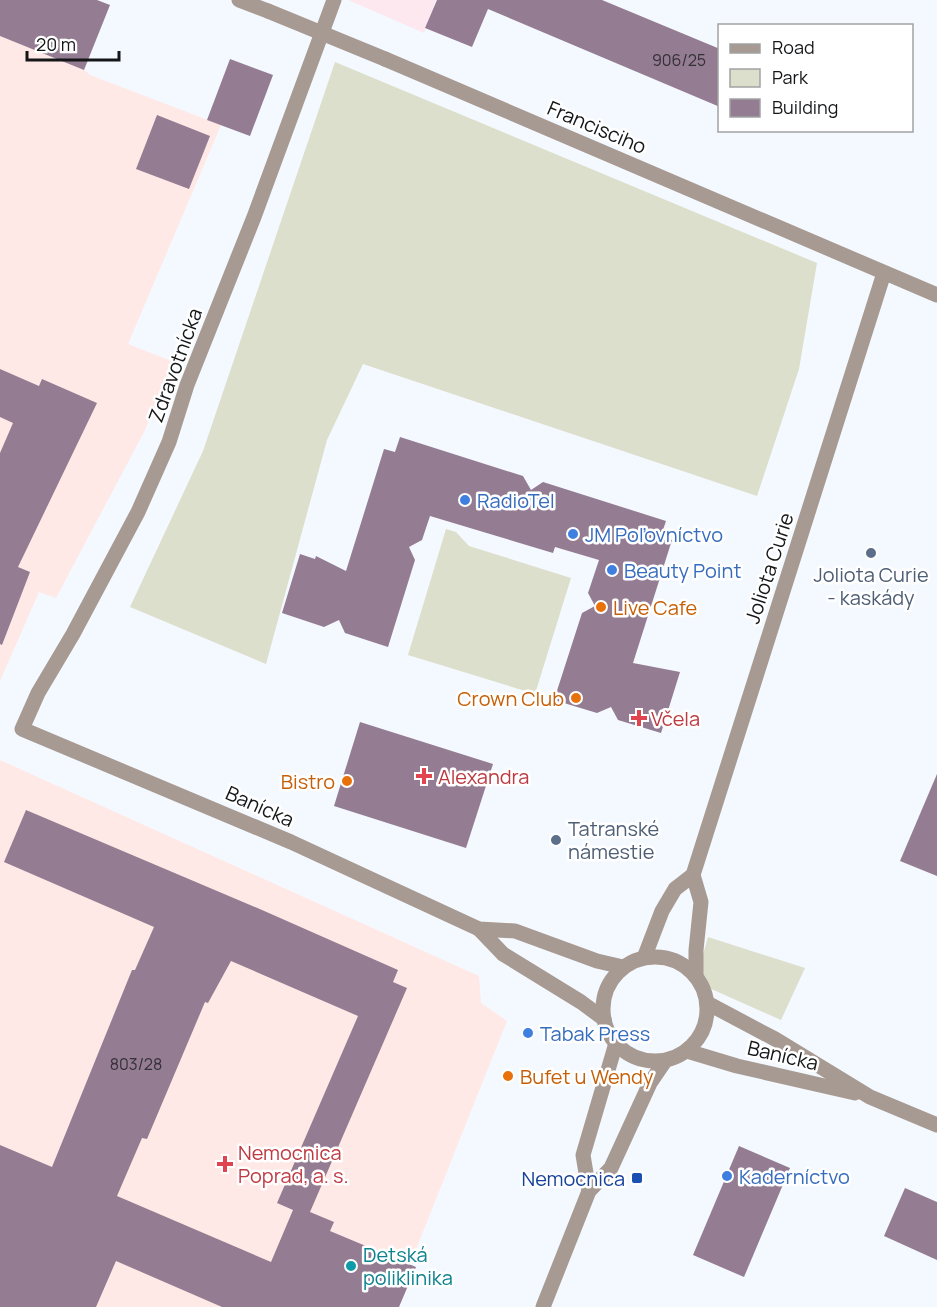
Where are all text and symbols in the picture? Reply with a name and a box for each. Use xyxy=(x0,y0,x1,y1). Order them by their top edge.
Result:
scale bar xyxy=(27,24,118,62)
legend xyxy=(718,24,913,132)
text: 20 m xyxy=(36,32,76,56)
text: Road xyxy=(772,35,815,59)
house number: 906/25 xyxy=(652,49,706,71)
text: Park xyxy=(772,65,809,89)
street label: Francisciho xyxy=(543,94,651,160)
text: Building xyxy=(772,95,838,119)
street label: Zdravotnícka xyxy=(142,304,208,426)
place label: RadioTel xyxy=(477,487,555,514)
marker: RadioTel xyxy=(458,493,472,507)
street label: Joliota Curie xyxy=(738,509,800,627)
place label: JM Poľovníctvo xyxy=(585,521,723,548)
marker: JM Poľovníctvo xyxy=(566,527,580,541)
marker: Joliota Curie - kaskády xyxy=(864,546,878,560)
place label: Beauty Point xyxy=(624,557,741,584)
place label: Joliota Curie - kaskády xyxy=(813,561,929,611)
marker: Beauty Point xyxy=(605,563,619,577)
place label: Live Cafe xyxy=(613,594,697,621)
marker: Live Cafe xyxy=(594,600,608,614)
place label: Crown Club xyxy=(457,685,564,712)
marker: Crown Club xyxy=(569,691,583,705)
place label: Včela xyxy=(651,705,700,732)
marker: Včela xyxy=(632,711,646,725)
place label: Alexandra xyxy=(438,763,529,790)
marker: Alexandra xyxy=(415,767,433,785)
place label: Bistro xyxy=(281,768,335,795)
marker: Bistro xyxy=(340,774,354,788)
street label: Banícka xyxy=(222,779,298,833)
place label: Tatranské námestie xyxy=(568,815,659,865)
marker: Tatranské námestie xyxy=(549,833,563,847)
place label: Tabak Press xyxy=(540,1020,650,1047)
marker: Tabak Press xyxy=(521,1026,535,1040)
street label: Banícka xyxy=(745,1034,821,1076)
house number: 803/28 xyxy=(110,1053,162,1075)
place label: Bufet u Wendy xyxy=(520,1063,654,1090)
marker: Bufet u Wendy xyxy=(501,1069,515,1083)
place label: Nemocnica Poprad, a. s. xyxy=(238,1139,349,1189)
marker: Nemocnica Poprad, a. s. xyxy=(216,1155,234,1173)
place label: Kaderníctvo xyxy=(739,1163,850,1190)
place label: Nemocnica xyxy=(521,1165,625,1192)
marker: Kaderníctvo xyxy=(720,1169,734,1183)
marker: Nemocnica xyxy=(630,1171,644,1185)
place label: Detská poliklinika xyxy=(363,1241,453,1291)
marker: Detská poliklinika xyxy=(344,1259,358,1273)

